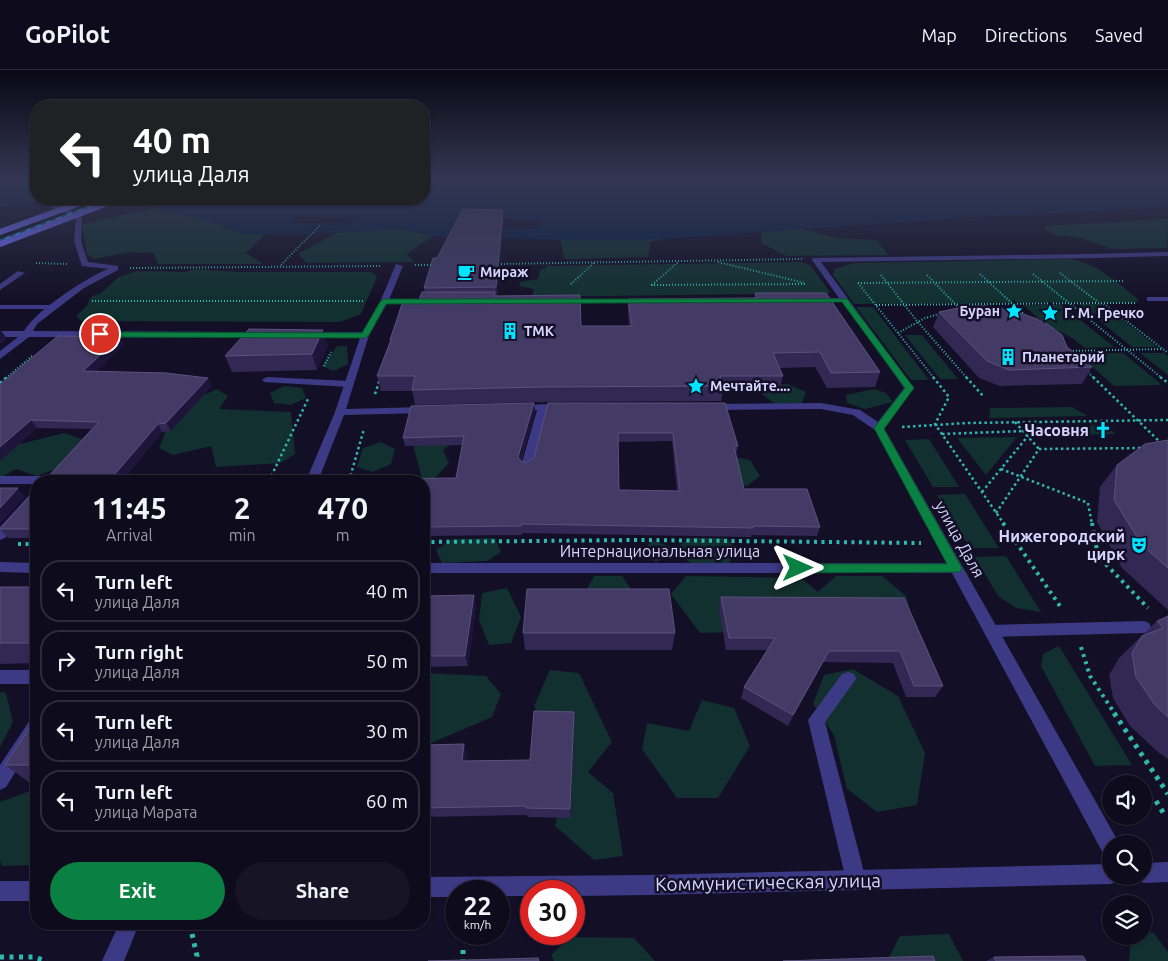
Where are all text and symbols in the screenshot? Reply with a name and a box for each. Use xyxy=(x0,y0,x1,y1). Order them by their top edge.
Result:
text: GoPilot xyxy=(25,21,110,48)
text: Map xyxy=(921,25,957,45)
text: Directions xyxy=(985,25,1067,45)
text: Saved xyxy=(1095,25,1143,45)
icon: left xyxy=(50,120,115,185)
text: 40 m xyxy=(133,120,211,160)
text: улица Даля xyxy=(133,161,250,186)
cafe icon: Мираж xyxy=(456,262,476,282)
place label: Мираж xyxy=(480,264,529,280)
place icon: Буран xyxy=(1004,301,1024,321)
place label: Буран xyxy=(959,303,1000,319)
place icon: Г. М. Гречко xyxy=(1040,303,1060,323)
place label: Г. М. Гречко xyxy=(1064,305,1144,321)
pin xyxy=(79,313,121,355)
icon: arrive xyxy=(86,320,114,348)
building icon: ТМК xyxy=(500,321,520,341)
place label: ТМК xyxy=(524,323,555,339)
building icon: Планетарий xyxy=(998,347,1018,367)
place label: Планетарий xyxy=(1022,349,1105,365)
place icon: Мечтайте.... xyxy=(686,376,706,396)
place label: Мечтайте.... xyxy=(710,378,790,394)
church icon: Часовня xyxy=(1093,420,1113,440)
place label: Часовня xyxy=(1024,421,1089,439)
text: 11:45 xyxy=(92,491,167,525)
text: 2 xyxy=(234,491,251,525)
text: 470 xyxy=(317,491,368,525)
street label: улица Даля xyxy=(932,498,988,580)
text: Arrival xyxy=(106,526,153,544)
text: min xyxy=(229,526,256,544)
text: m xyxy=(336,526,350,544)
place label: Нижегородский цирк xyxy=(999,527,1125,563)
theatre icon: Нижегородский цирк xyxy=(1129,535,1149,555)
position arrow xyxy=(771,541,823,593)
street label: Интернациональная улица xyxy=(560,542,760,560)
text: Turn left xyxy=(95,571,173,593)
icon: left xyxy=(52,577,80,605)
text: 40 m xyxy=(366,580,408,602)
text: улица Даля xyxy=(95,593,180,611)
text: Turn right xyxy=(95,641,183,663)
icon: right xyxy=(52,647,80,675)
text: 50 m xyxy=(366,650,408,672)
text: улица Даля xyxy=(95,663,180,681)
text: Turn left xyxy=(95,711,173,733)
icon: left xyxy=(52,717,80,745)
text: 30 m xyxy=(366,720,408,742)
text: улица Даля xyxy=(95,733,180,751)
map controls xyxy=(1102,775,1152,945)
button: sound xyxy=(1102,775,1152,825)
text: Turn left xyxy=(95,781,173,803)
icon: left xyxy=(52,787,80,815)
text: 60 m xyxy=(366,790,408,812)
text: улица Марата xyxy=(95,803,198,821)
button: search xyxy=(1102,835,1152,885)
button: Exit xyxy=(50,862,225,920)
button: Share xyxy=(235,862,410,920)
street label: Коммунистическая улица xyxy=(655,869,881,895)
speed limit sign: 30 xyxy=(520,880,585,945)
text: 22 xyxy=(463,892,492,920)
button: layers xyxy=(1102,895,1152,945)
text: km/h xyxy=(464,918,491,931)

